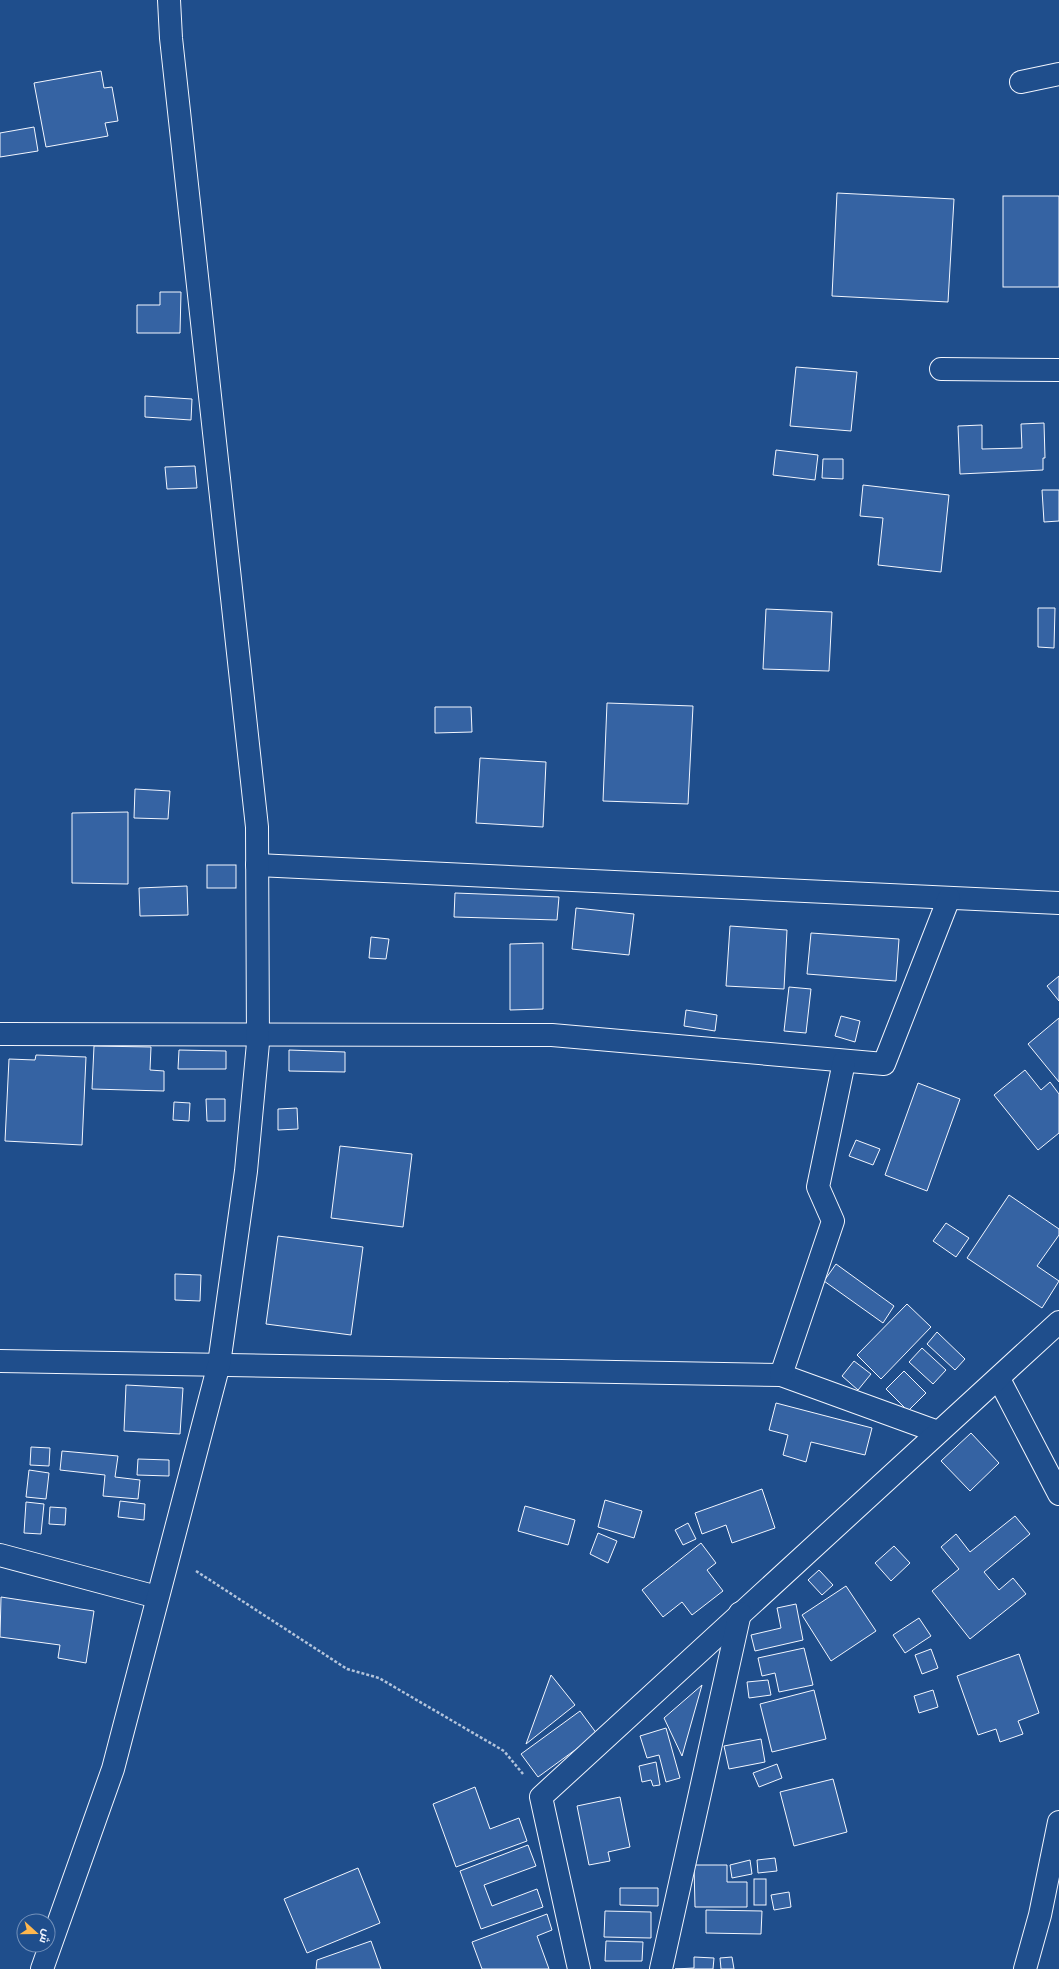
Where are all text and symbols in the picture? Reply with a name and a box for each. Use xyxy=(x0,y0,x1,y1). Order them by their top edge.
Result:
north arrow xyxy=(16,1913,56,1953)
text: ش xyxy=(36,1927,54,1946)

